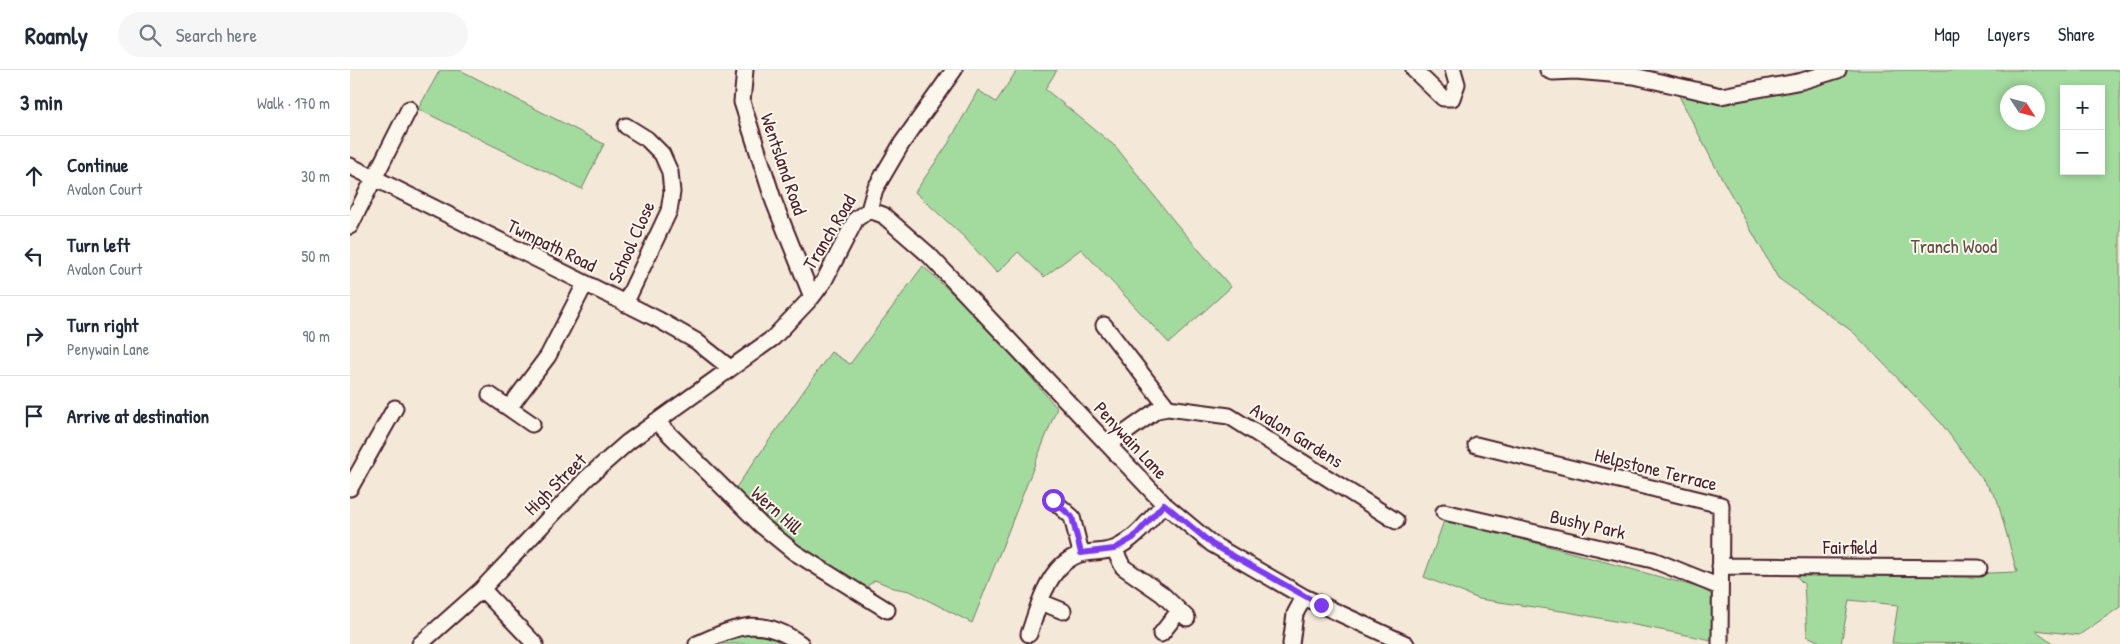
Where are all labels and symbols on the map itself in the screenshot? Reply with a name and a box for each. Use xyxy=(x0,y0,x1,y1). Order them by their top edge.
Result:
north arrow xyxy=(2000,85,2045,130)
street label: Wentsland Road xyxy=(754,110,814,219)
street label: Tranch Road xyxy=(796,189,862,274)
street label: School Close xyxy=(601,197,661,287)
street label: Twmpath Road xyxy=(503,212,601,278)
park label: Tranch Wood xyxy=(1911,233,1998,259)
street label: Penywain Lane xyxy=(1088,395,1174,485)
street label: Avalon Gardens xyxy=(1246,396,1348,474)
street label: Helpstone Terrace xyxy=(1592,441,1720,497)
street label: High Street xyxy=(518,447,592,521)
street label: Wern Hill xyxy=(746,480,809,541)
route start xyxy=(1042,489,1065,512)
street label: Bushy Park xyxy=(1548,503,1628,545)
street label: Fairfield xyxy=(1822,534,1877,560)
route end xyxy=(1310,594,1333,617)

